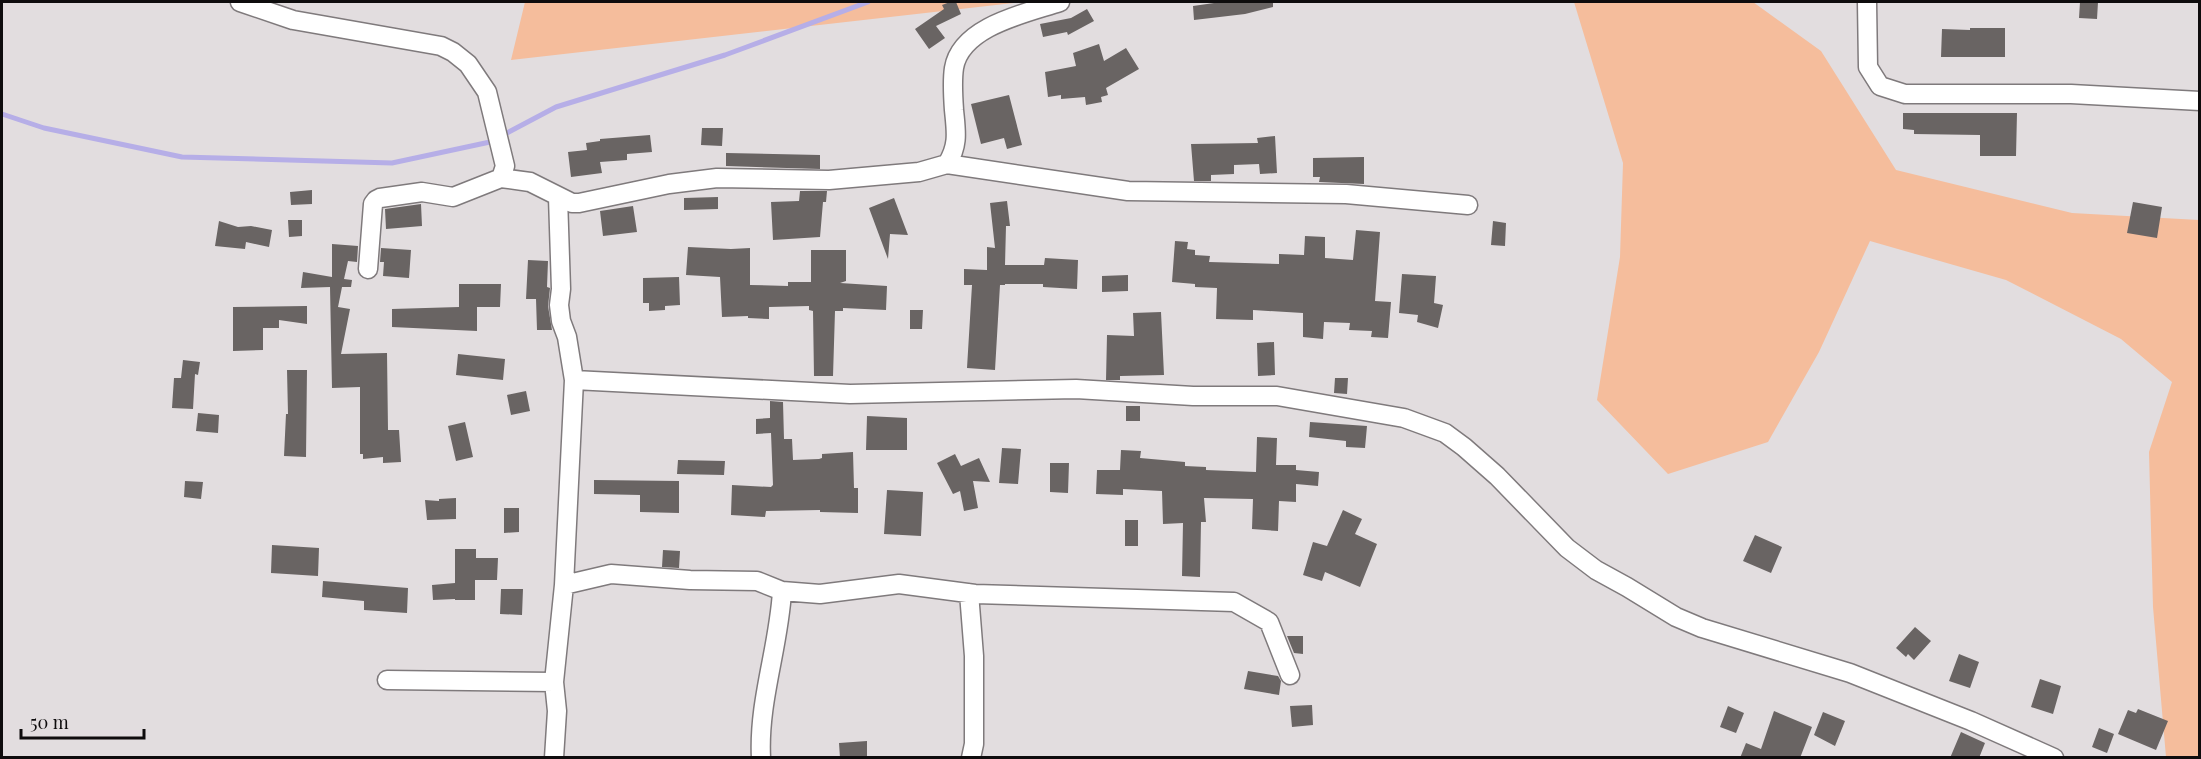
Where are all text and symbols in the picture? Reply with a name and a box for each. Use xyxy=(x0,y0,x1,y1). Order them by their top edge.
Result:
scale bar xyxy=(21,702,144,740)
text: 50 m xyxy=(30,710,69,734)

